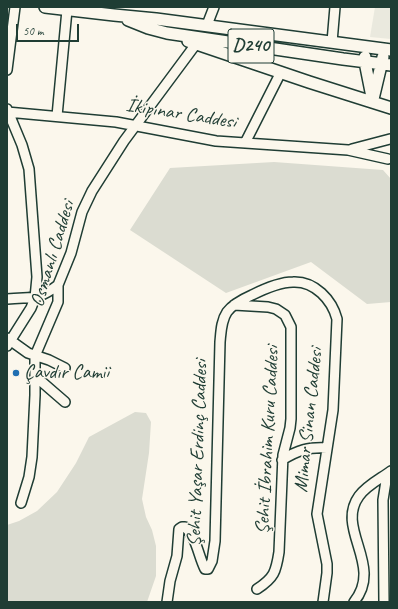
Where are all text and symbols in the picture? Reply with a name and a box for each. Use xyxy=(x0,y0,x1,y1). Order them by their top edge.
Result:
scale bar xyxy=(18,16,81,42)
text: 50 m xyxy=(23,23,43,39)
road number: D240 xyxy=(228,29,274,63)
street label: İkipınar Caddesi xyxy=(124,93,238,135)
street label: Osmanlı Caddesi xyxy=(25,198,81,310)
street label: Şehit İbrahim Kuru Caddesi xyxy=(251,345,285,535)
street label: Mimar Sinan Caddesi xyxy=(289,347,329,493)
street label: Şehit Yaşar Erdinç Caddesi xyxy=(183,359,213,547)
place label: Çavdır Camii xyxy=(24,361,109,385)
marker: Çavdır Camii xyxy=(11,368,21,378)

